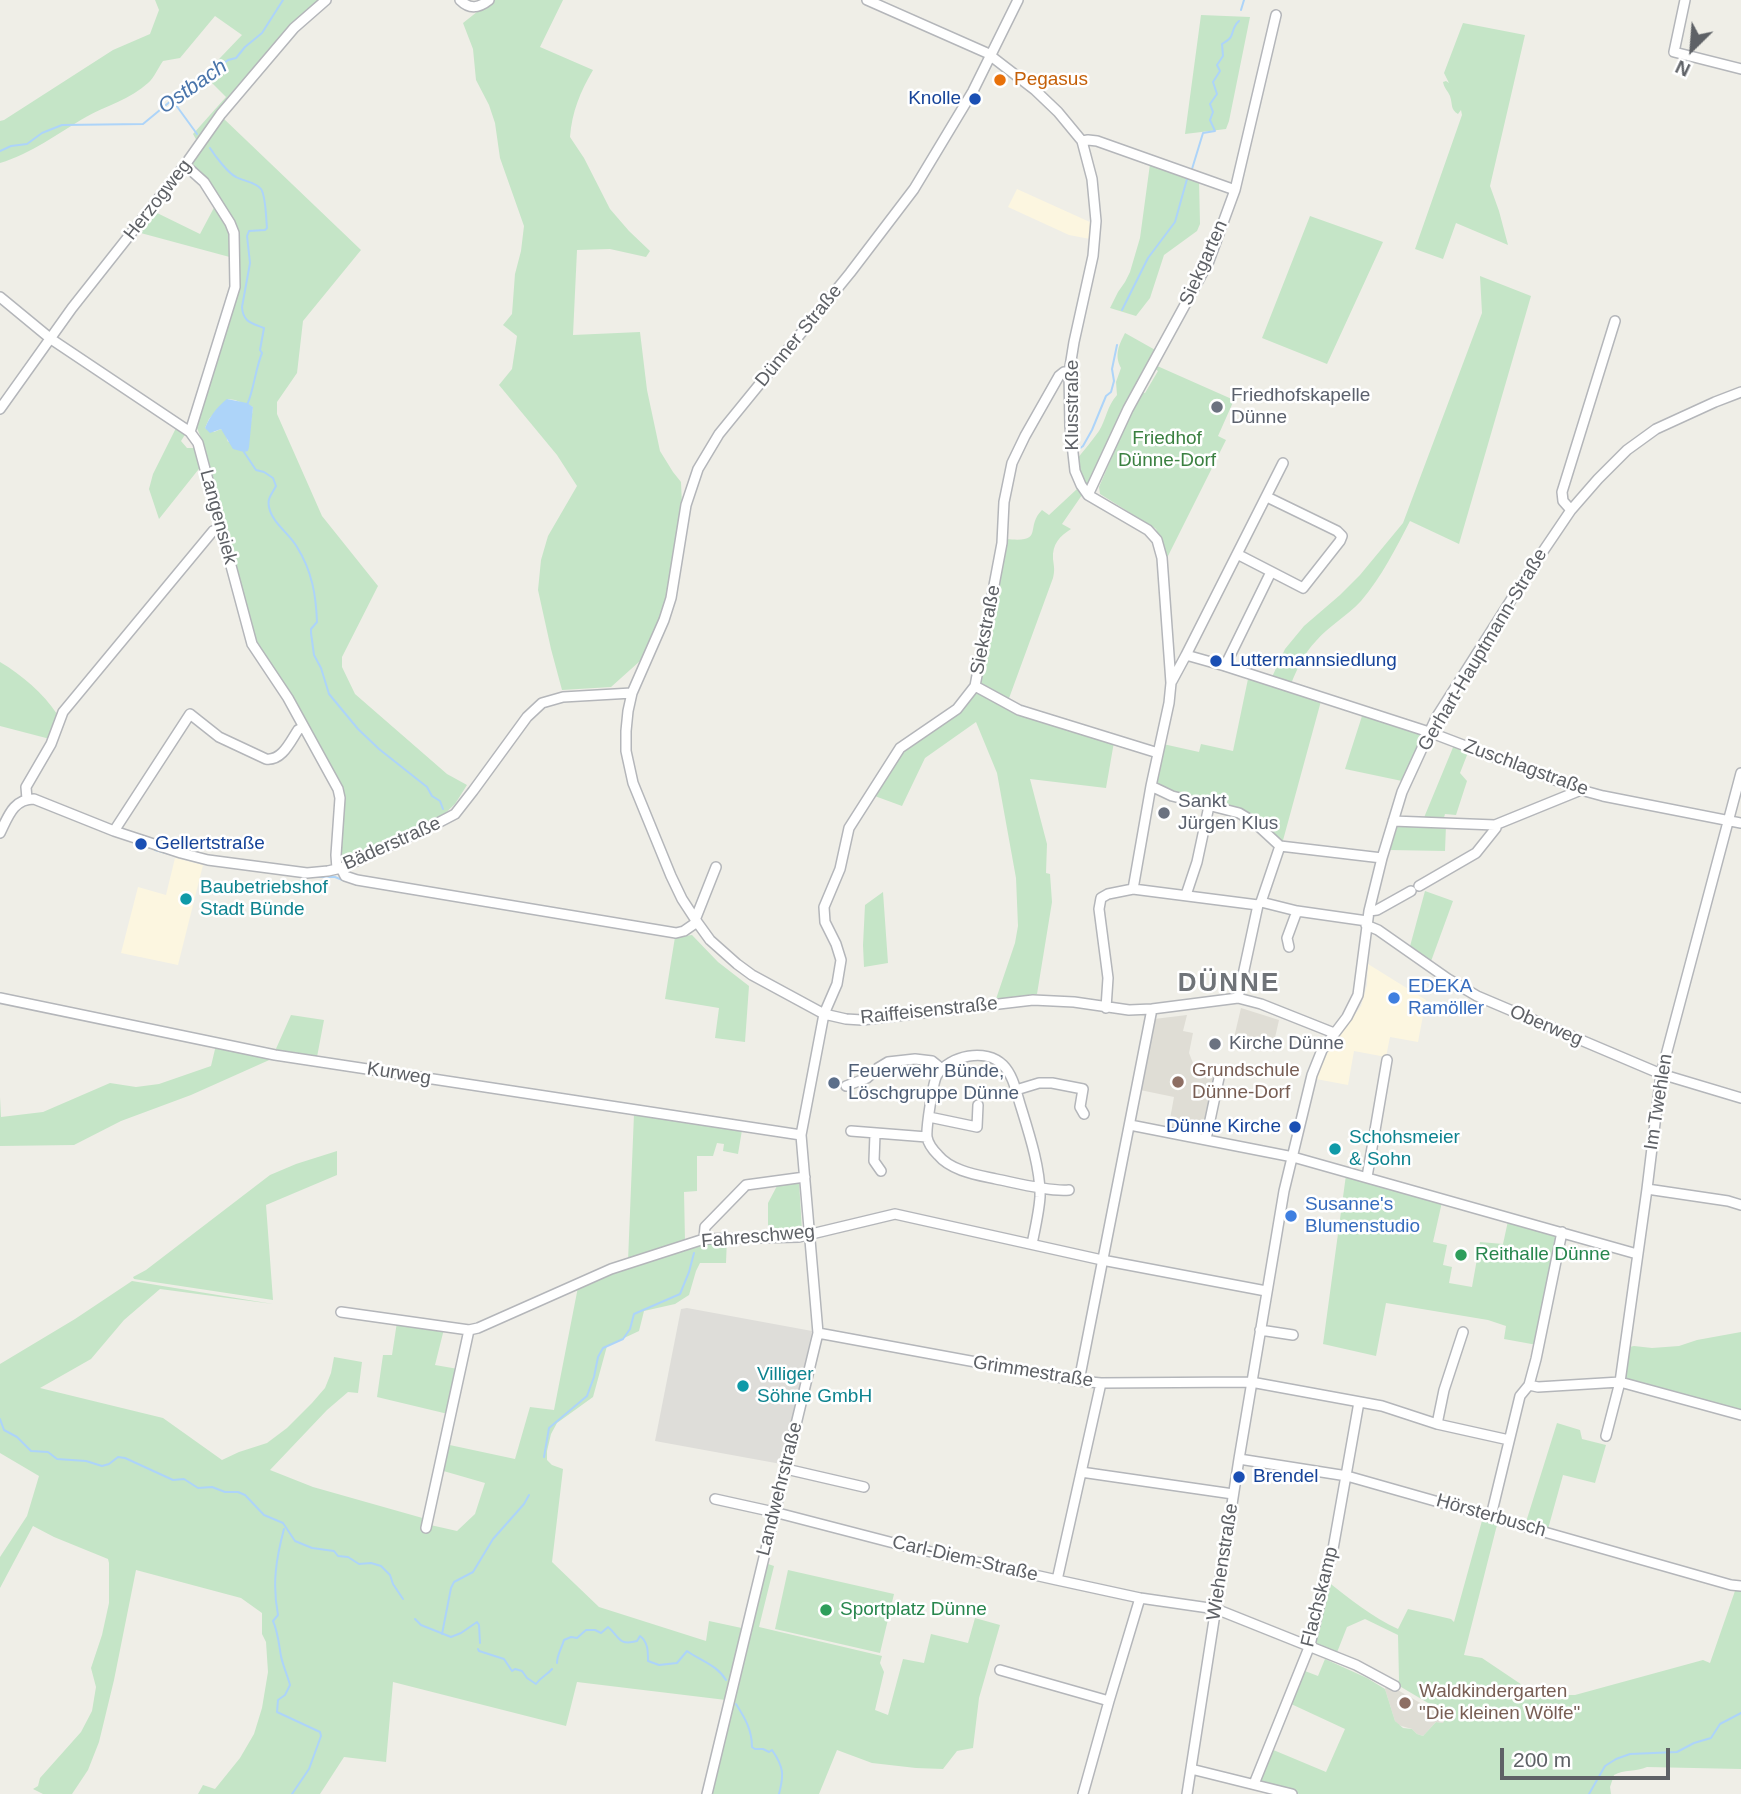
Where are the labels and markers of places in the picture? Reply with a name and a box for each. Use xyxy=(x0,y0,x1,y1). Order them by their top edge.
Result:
place label: Pegasus xyxy=(1014,69,1088,91)
marker: Pegasus xyxy=(992,72,1008,88)
place label: Knolle xyxy=(908,88,961,110)
marker: Knolle xyxy=(967,91,983,107)
place label: Friedhofskapelle Dünne xyxy=(1231,385,1370,429)
marker: Friedhofskapelle Dünne xyxy=(1209,399,1225,415)
place label: Luttermannsiedlung xyxy=(1230,650,1397,672)
marker: Luttermannsiedlung xyxy=(1208,653,1224,669)
place label: Sankt Jürgen Klus xyxy=(1178,791,1278,835)
marker: Sankt Jürgen Klus xyxy=(1156,805,1172,821)
place label: Gellertstraße xyxy=(155,833,265,855)
marker: Gellertstraße xyxy=(133,836,149,852)
place label: Baubetriebshof Stadt Bünde xyxy=(200,877,328,921)
marker: Baubetriebshof Stadt Bünde xyxy=(178,891,194,907)
place label: EDEKA Ramöller xyxy=(1408,976,1484,1020)
marker: EDEKA Ramöller xyxy=(1386,990,1402,1006)
place label: Kirche Dünne xyxy=(1229,1033,1344,1055)
marker: Kirche Dünne xyxy=(1207,1036,1223,1052)
place label: Grundschule Dünne-Dorf xyxy=(1192,1060,1300,1104)
place label: Feuerwehr Bünde, Löschgruppe Dünne xyxy=(848,1061,1019,1105)
marker: Grundschule Dünne-Dorf xyxy=(1170,1074,1186,1090)
marker: Feuerwehr Bünde, Löschgruppe Dünne xyxy=(826,1075,842,1091)
place label: Dünne Kirche xyxy=(1166,1116,1281,1138)
marker: Dünne Kirche xyxy=(1287,1119,1303,1135)
place label: Schohsmeier & Sohn xyxy=(1349,1127,1460,1171)
marker: Schohsmeier & Sohn xyxy=(1327,1141,1343,1157)
place label: Susanne's Blumenstudio xyxy=(1305,1194,1420,1238)
marker: Susanne's Blumenstudio xyxy=(1283,1208,1299,1224)
place label: Reithalle Dünne xyxy=(1475,1244,1610,1266)
marker: Reithalle Dünne xyxy=(1453,1247,1469,1263)
place label: Villiger Söhne GmbH xyxy=(757,1364,872,1408)
marker: Villiger Söhne GmbH xyxy=(735,1378,751,1394)
place label: Brendel xyxy=(1253,1466,1318,1488)
marker: Brendel xyxy=(1231,1469,1247,1485)
place label: Sportplatz Dünne xyxy=(840,1599,987,1621)
marker: Sportplatz Dünne xyxy=(818,1602,834,1618)
place label: Waldkindergarten "Die kleinen Wölfe" xyxy=(1419,1681,1580,1725)
marker: Waldkindergarten "Die kleinen Wölfe" xyxy=(1397,1695,1413,1711)

